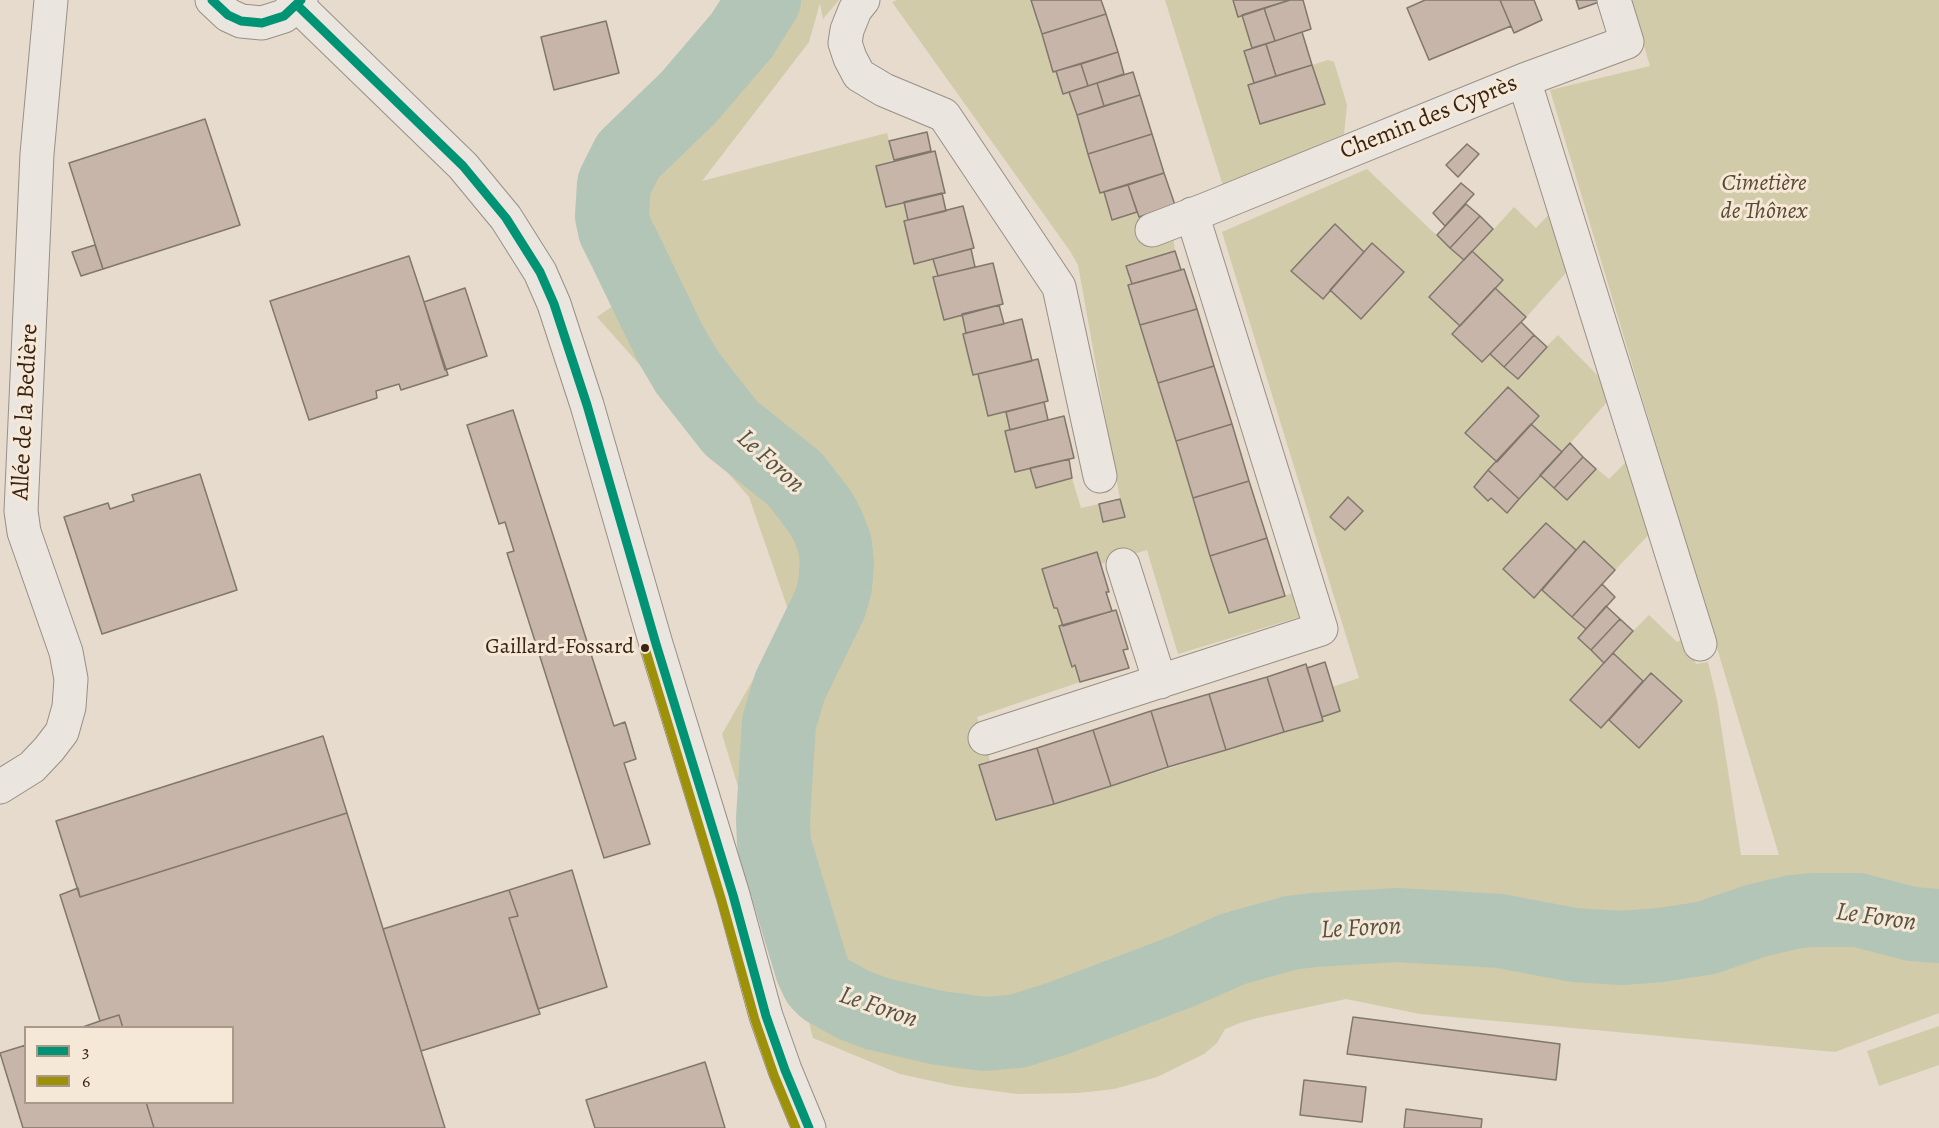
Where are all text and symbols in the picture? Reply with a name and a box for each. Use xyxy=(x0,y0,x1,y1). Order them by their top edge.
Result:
street label: Chemin des Cyprès xyxy=(1336,69,1522,167)
park label: Cimetière de Thônex xyxy=(1721,170,1807,226)
street label: Allée de la Bedière xyxy=(7,323,45,501)
water label: Le Foron xyxy=(730,423,810,501)
place label: Gaillard-Fossard xyxy=(485,635,634,661)
marker: Gaillard-Fossard xyxy=(639,642,651,654)
water label: Le Foron xyxy=(1834,897,1918,939)
water label: Le Foron xyxy=(1320,911,1402,947)
water label: Le Foron xyxy=(835,980,921,1036)
legend xyxy=(24,1026,234,1104)
text: 3 xyxy=(82,1039,90,1063)
text: 6 xyxy=(82,1069,90,1093)

